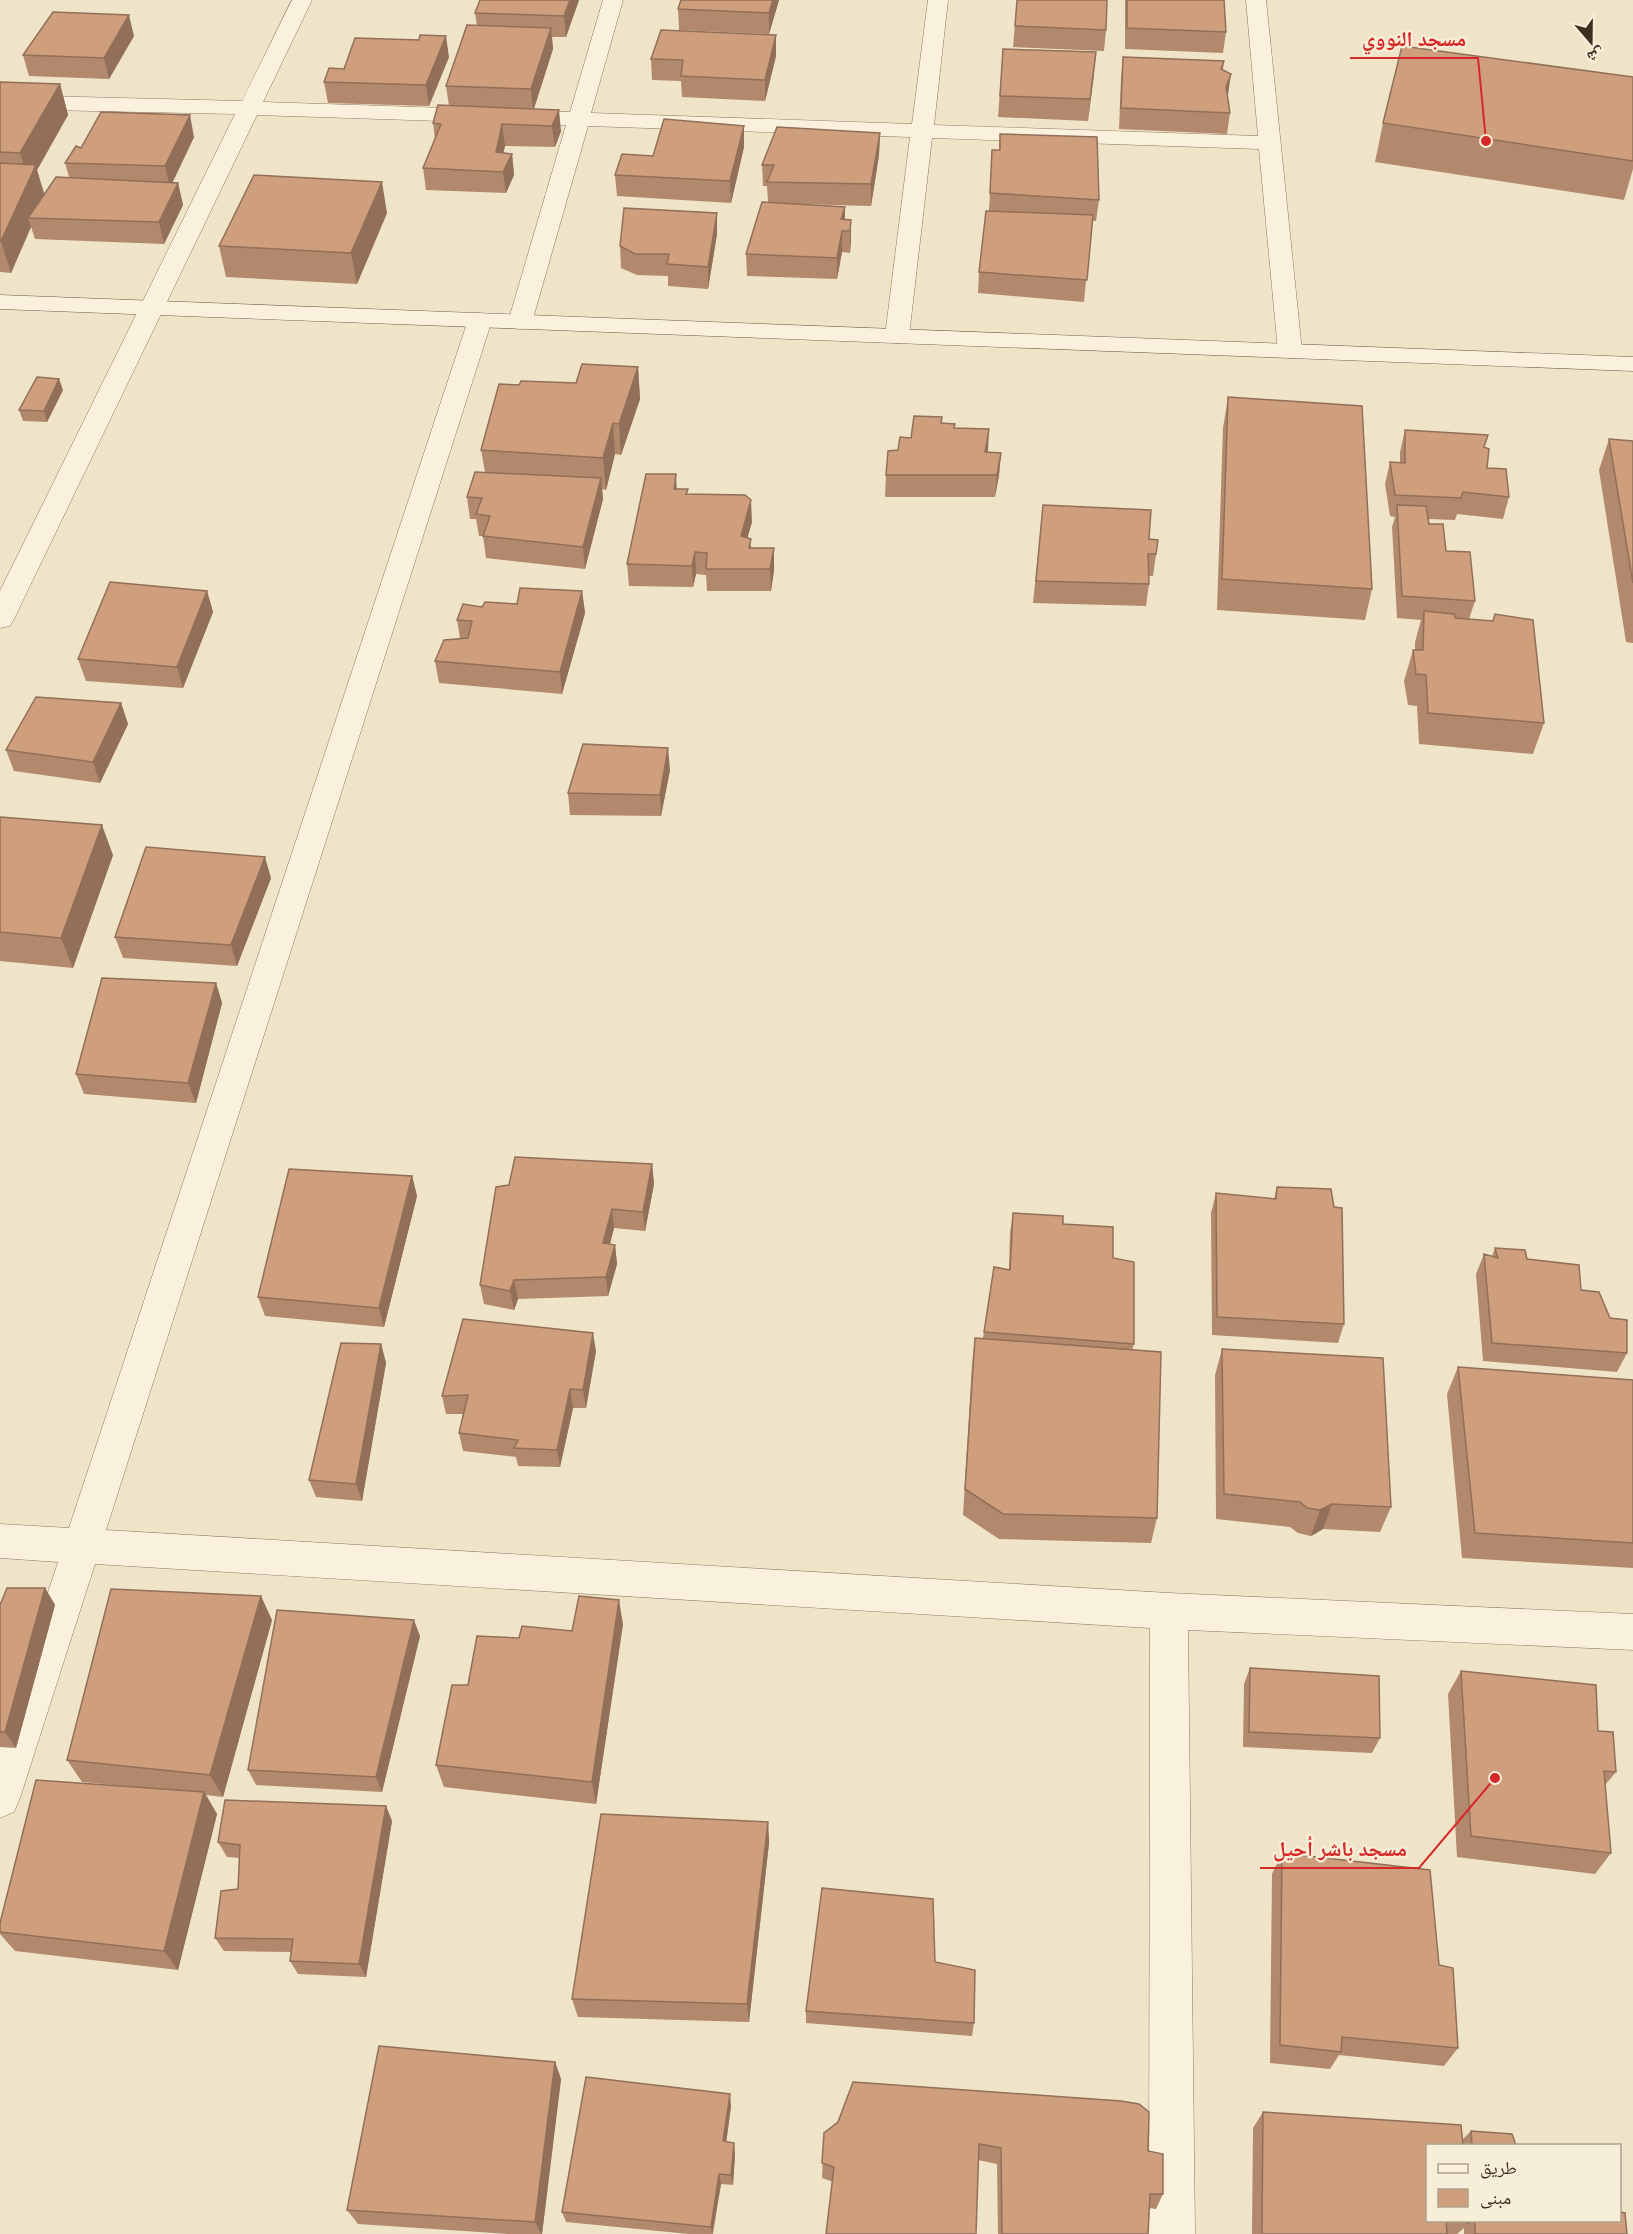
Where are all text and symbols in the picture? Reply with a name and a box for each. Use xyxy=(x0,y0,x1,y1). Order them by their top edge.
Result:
north arrow xyxy=(1561,12,1621,72)
callout: مسجد النووي xyxy=(1350,19,1478,58)
text: مسجد النووي xyxy=(1362,27,1466,55)
text: ش xyxy=(1585,44,1607,67)
callout: مسجد باشر أحيل xyxy=(1260,1829,1419,1868)
text: مسجد باشر أحيل xyxy=(1273,1835,1407,1862)
legend xyxy=(1426,2144,1621,2222)
text: طريق xyxy=(1480,2157,1517,2179)
text: مبنى xyxy=(1480,2187,1511,2209)

